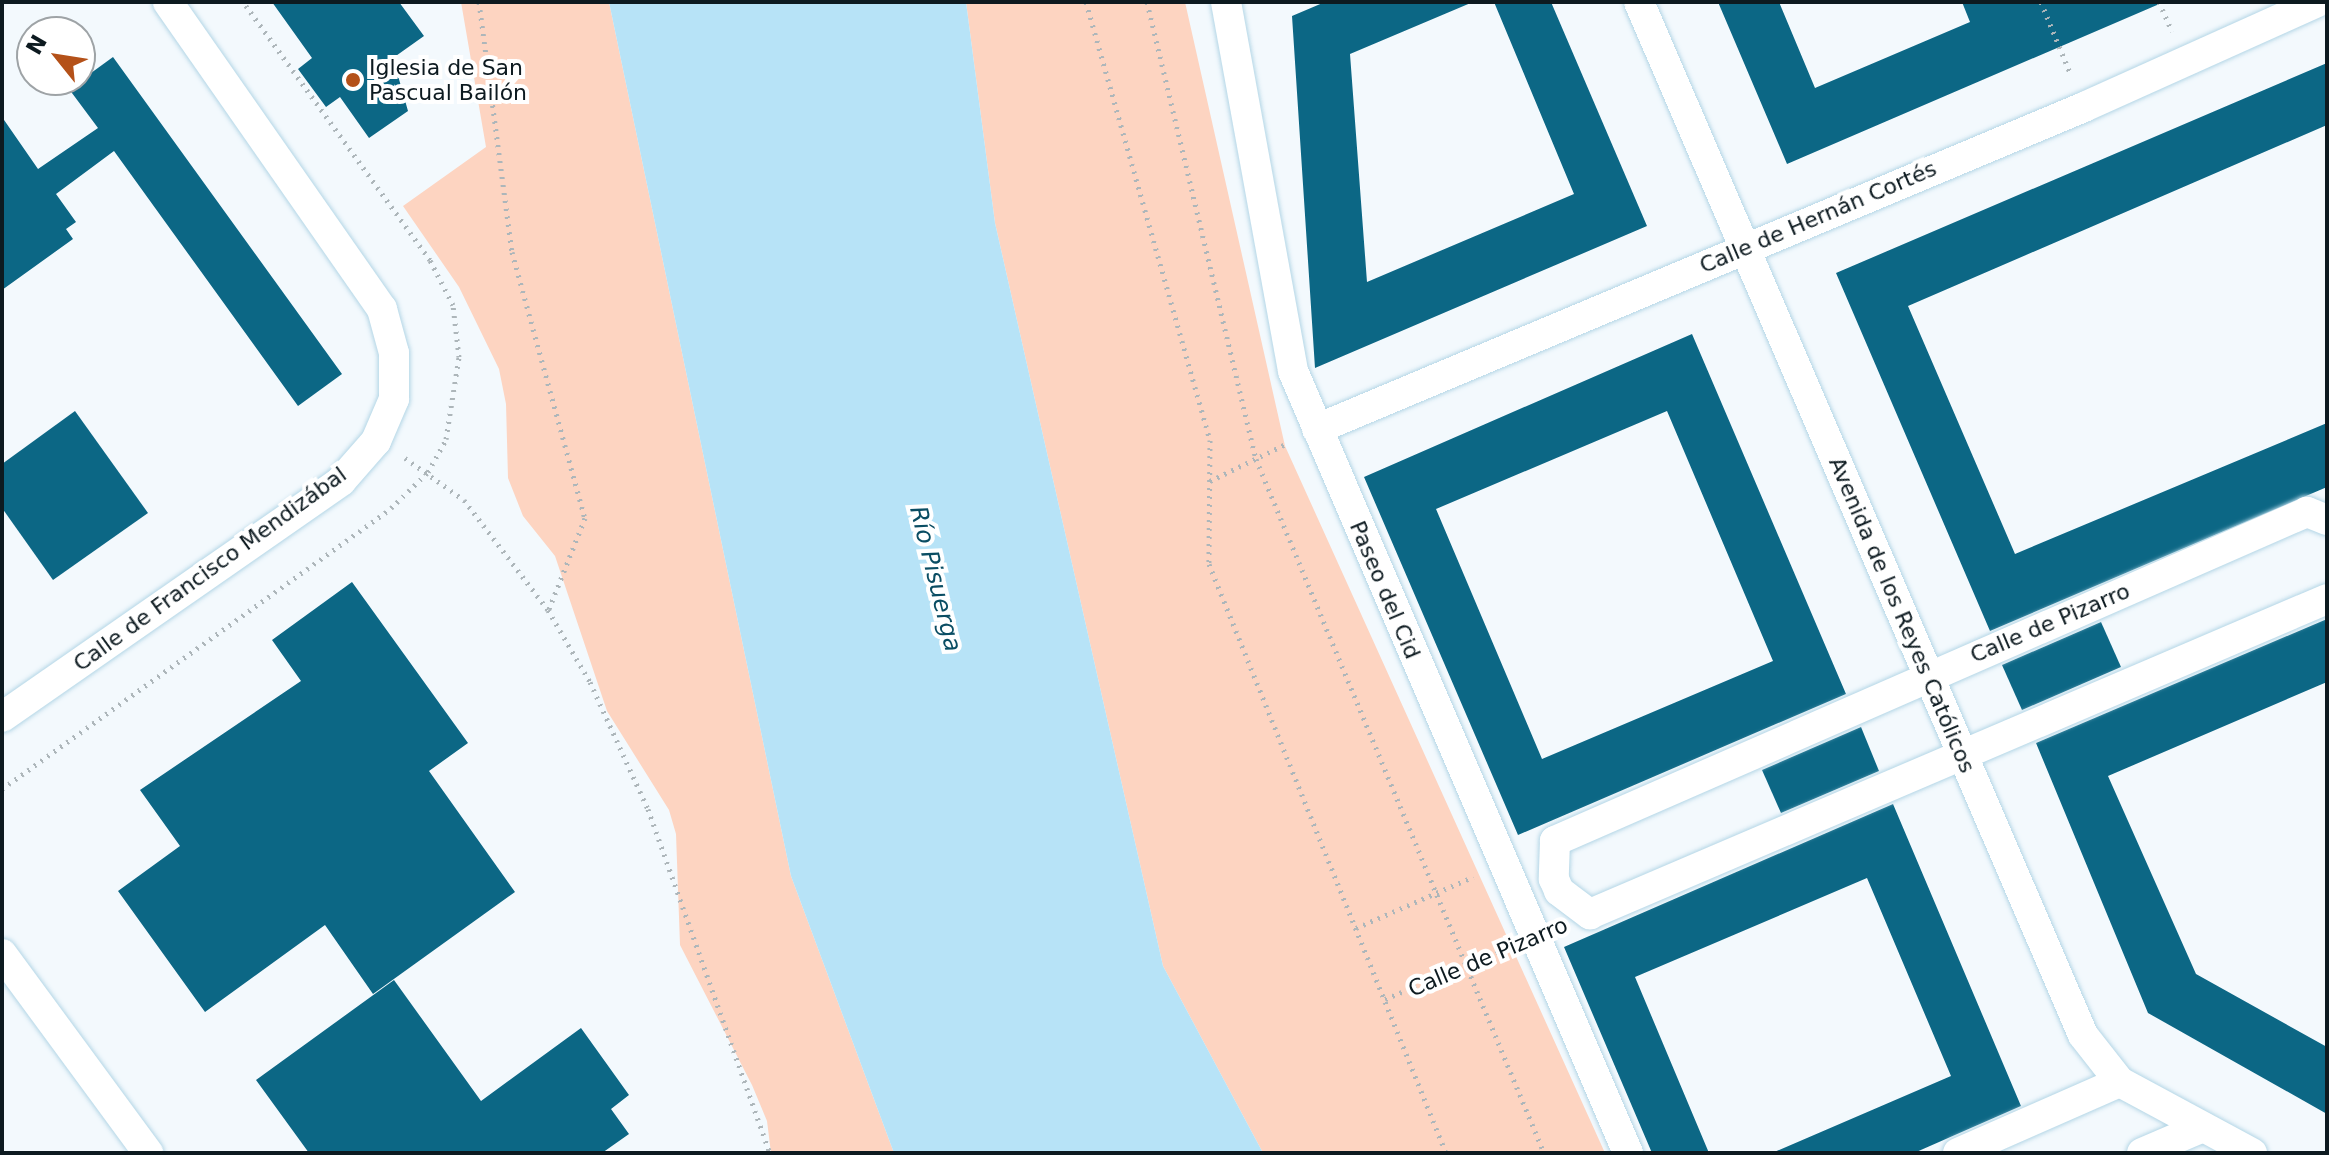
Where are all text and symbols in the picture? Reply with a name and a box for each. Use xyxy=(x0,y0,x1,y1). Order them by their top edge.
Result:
north arrow xyxy=(16,16,96,96)
text: N xyxy=(21,31,52,59)
place label: Iglesia de San Pascual Bailón xyxy=(369,54,527,106)
marker: Iglesia de San Pascual Bailón xyxy=(344,71,362,89)
street label: Calle de Hernán Cortés xyxy=(1696,155,1940,279)
street label: Avenida de los Reyes Católicos xyxy=(1823,453,1981,777)
street label: Calle de Francisco Mendizábal xyxy=(68,461,352,677)
water label: Río Pisuerga xyxy=(903,503,967,655)
street label: Paseo del Cid xyxy=(1344,517,1426,663)
street label: Calle de Pizarro xyxy=(1966,578,2134,668)
street label: Calle de Pizarro xyxy=(1404,912,1572,1002)

